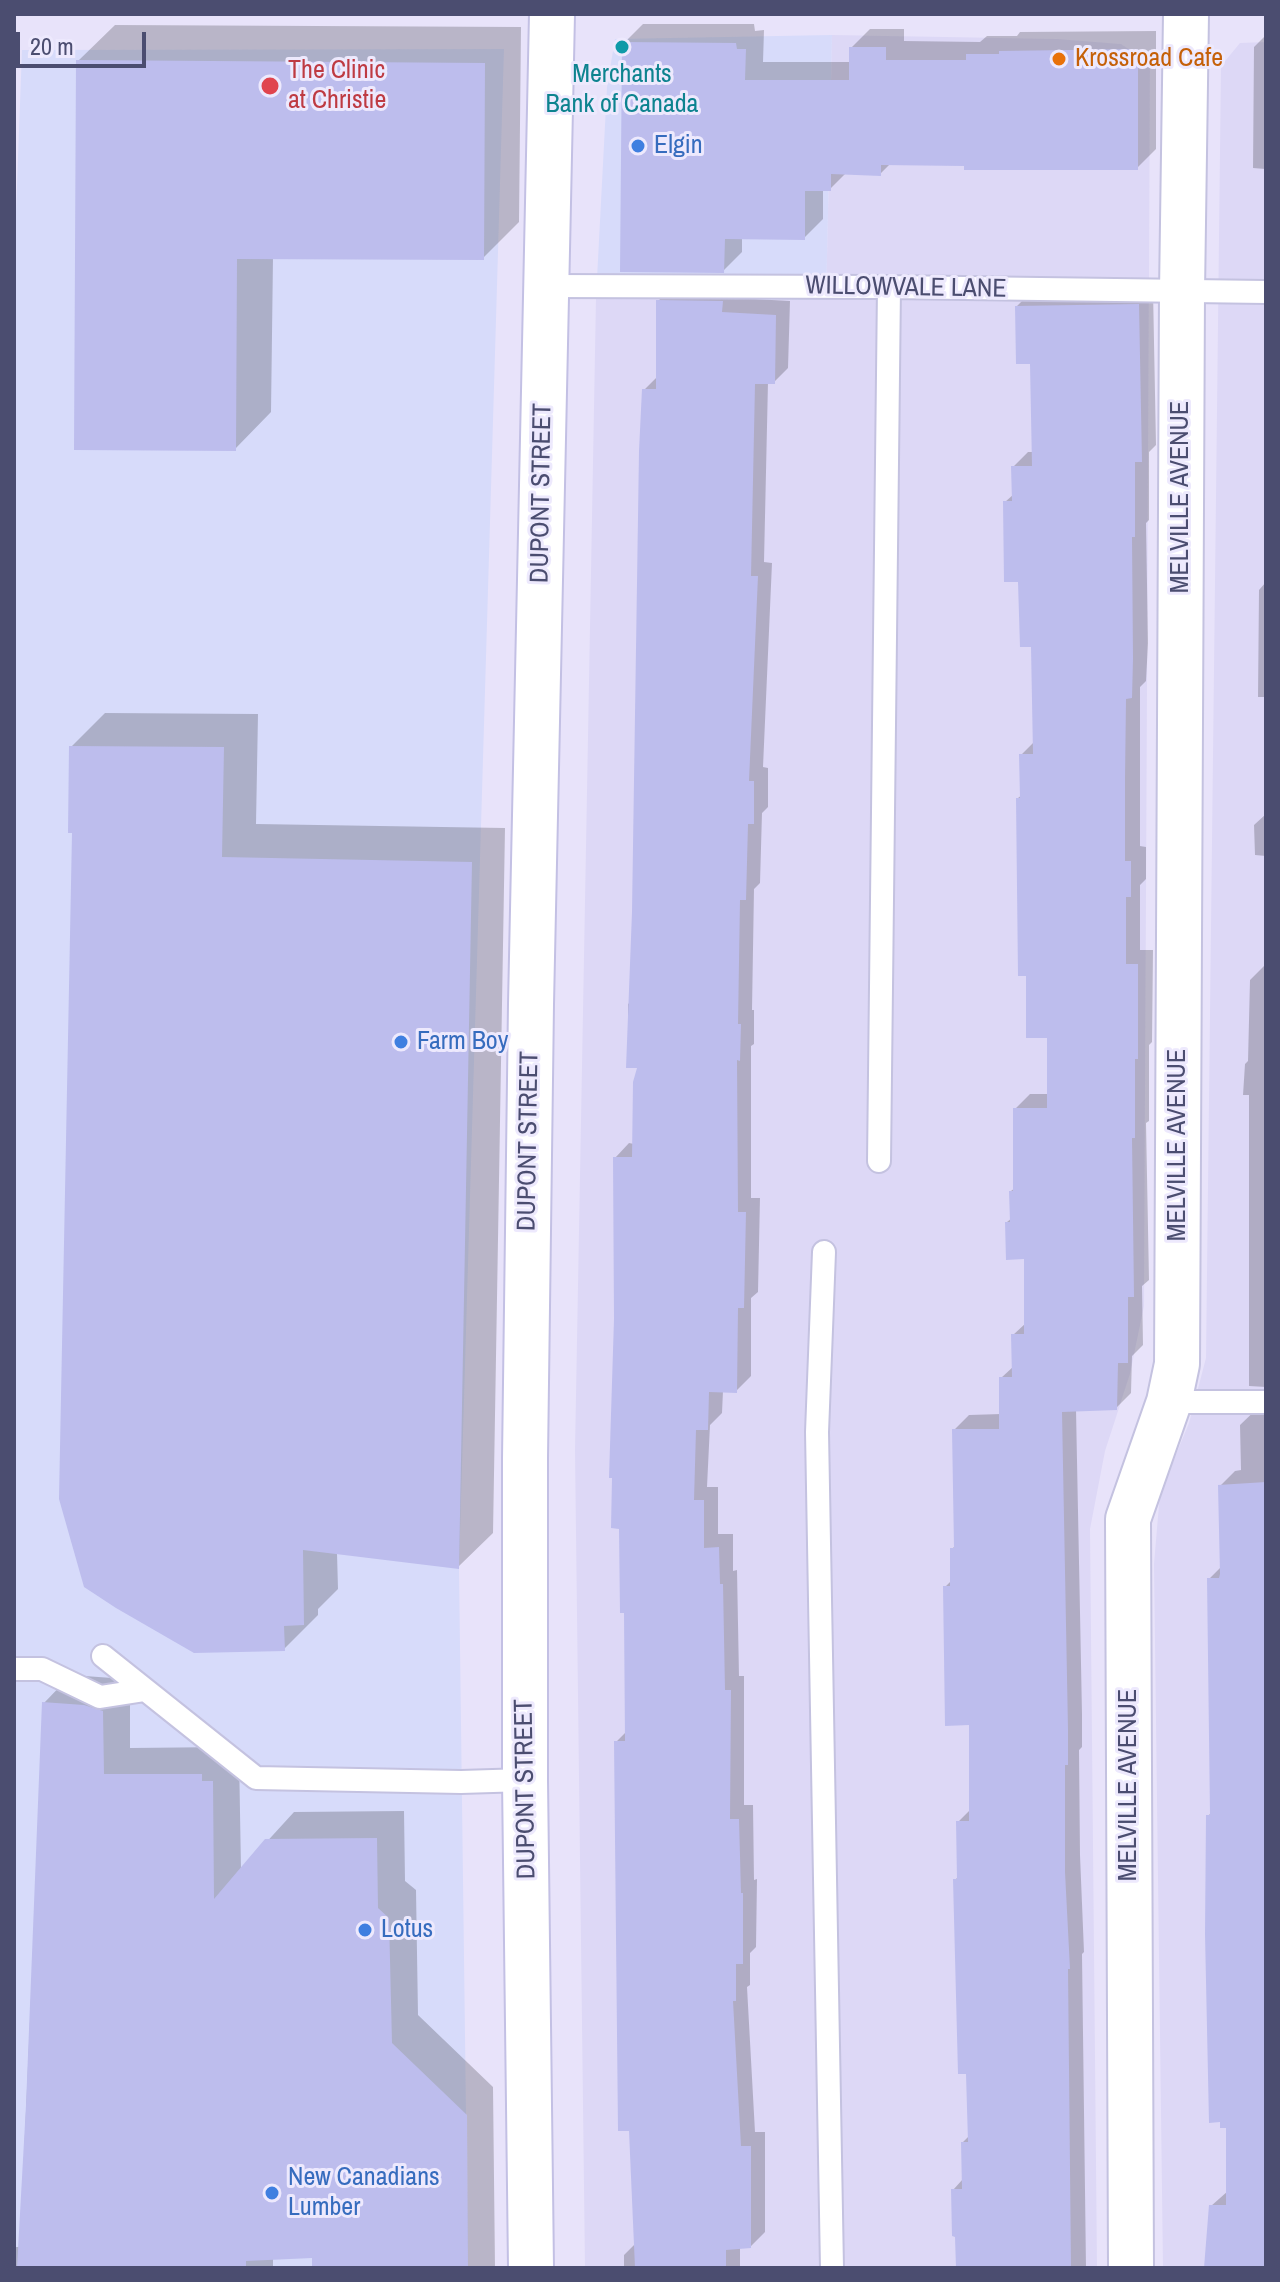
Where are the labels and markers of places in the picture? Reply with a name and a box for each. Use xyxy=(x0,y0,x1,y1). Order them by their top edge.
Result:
marker: Merchants Bank of Canada xyxy=(613,38,631,56)
place label: Krossroad Cafe xyxy=(1075,43,1223,75)
marker: Krossroad Cafe xyxy=(1050,50,1068,68)
place label: The Clinic at Christie xyxy=(288,55,386,116)
place label: Merchants Bank of Canada xyxy=(546,59,698,120)
marker: The Clinic at Christie xyxy=(259,75,281,97)
place label: Elgin xyxy=(654,130,703,162)
marker: Elgin xyxy=(629,137,647,155)
place label: Farm Boy xyxy=(417,1026,508,1058)
marker: Farm Boy xyxy=(392,1033,410,1051)
place label: Lotus xyxy=(381,1914,433,1946)
marker: Lotus xyxy=(356,1921,374,1939)
place label: New Canadians Lumber xyxy=(288,2162,440,2224)
marker: New Canadians Lumber xyxy=(263,2184,281,2202)

